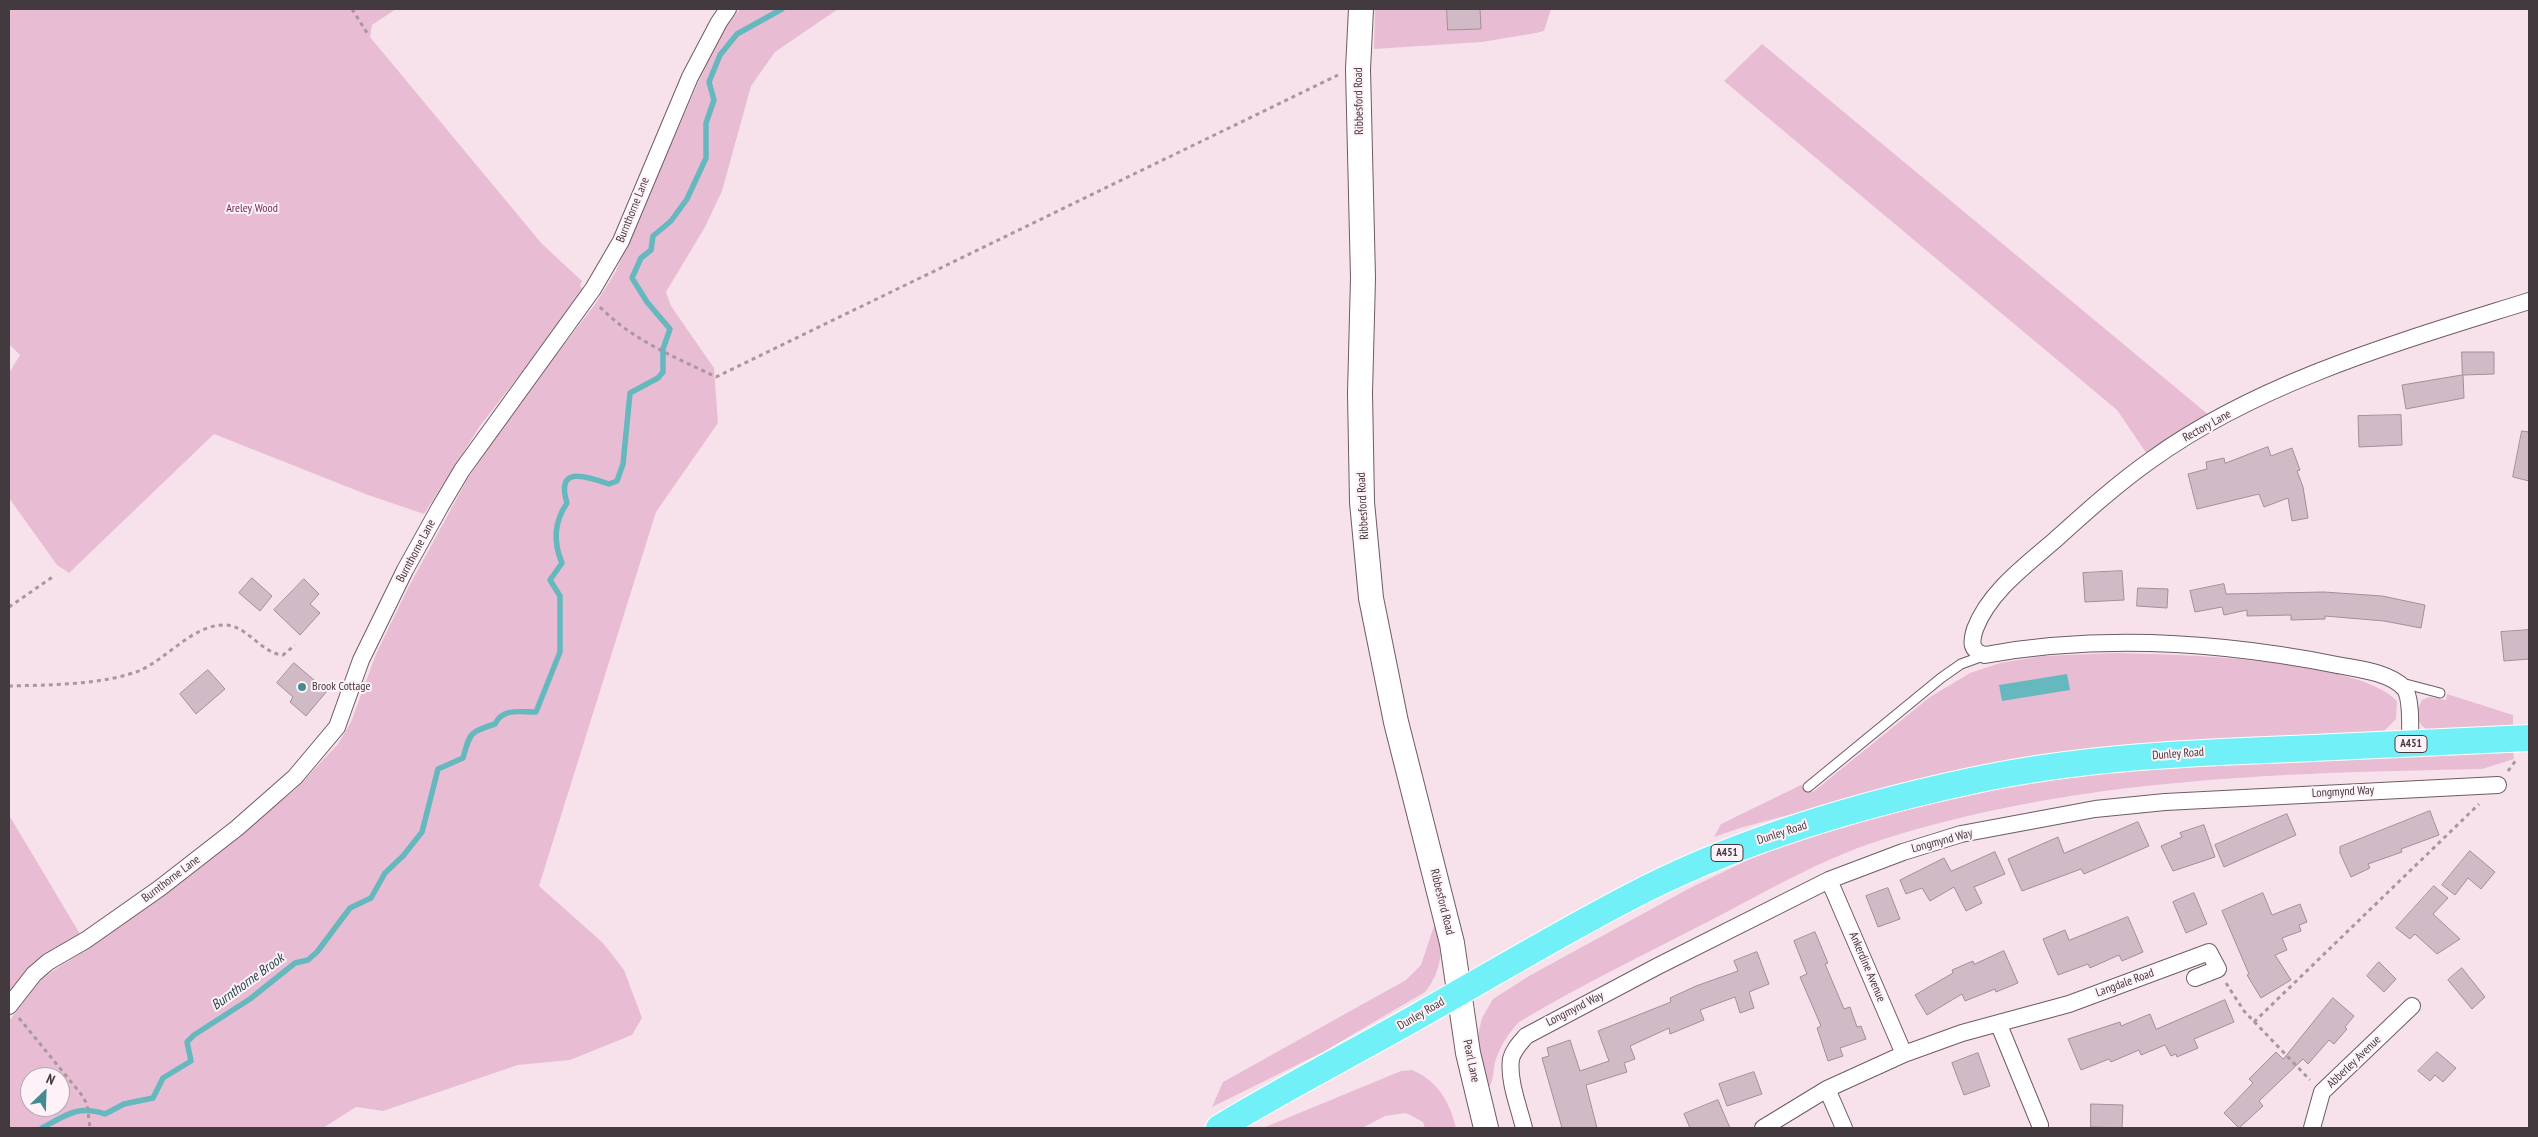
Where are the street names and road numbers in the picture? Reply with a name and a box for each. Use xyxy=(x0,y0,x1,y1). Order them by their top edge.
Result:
street label: Ribbesford Road xyxy=(1351,67,1367,135)
street label: Burnthorne Lane xyxy=(613,175,653,245)
street label: Rectory Lane xyxy=(2180,407,2234,445)
street label: Ribbesford Road xyxy=(1354,472,1372,540)
street label: Burnthorne Lane xyxy=(393,517,439,585)
road number: A451 xyxy=(2395,736,2427,752)
street label: Dunley Road xyxy=(2152,745,2204,763)
street label: Longmynd Way xyxy=(2311,783,2375,801)
street label: Dunley Road xyxy=(1755,818,1809,848)
street label: Longmynd Way xyxy=(1910,826,1974,856)
road number: A451 xyxy=(1711,844,1743,861)
street label: Burnthorne Lane xyxy=(139,852,203,906)
street label: Ribbesford Road xyxy=(1427,868,1457,936)
street label: Ankerdine Avenue xyxy=(1846,930,1888,1004)
street label: Langdale Road xyxy=(2094,966,2156,1000)
street label: Longmynd Way xyxy=(1544,988,1606,1030)
street label: Dunley Road xyxy=(1395,995,1447,1033)
street label: Abberley Avenue xyxy=(2324,1033,2384,1091)
street label: Pearl Lane xyxy=(1459,1038,1483,1084)

